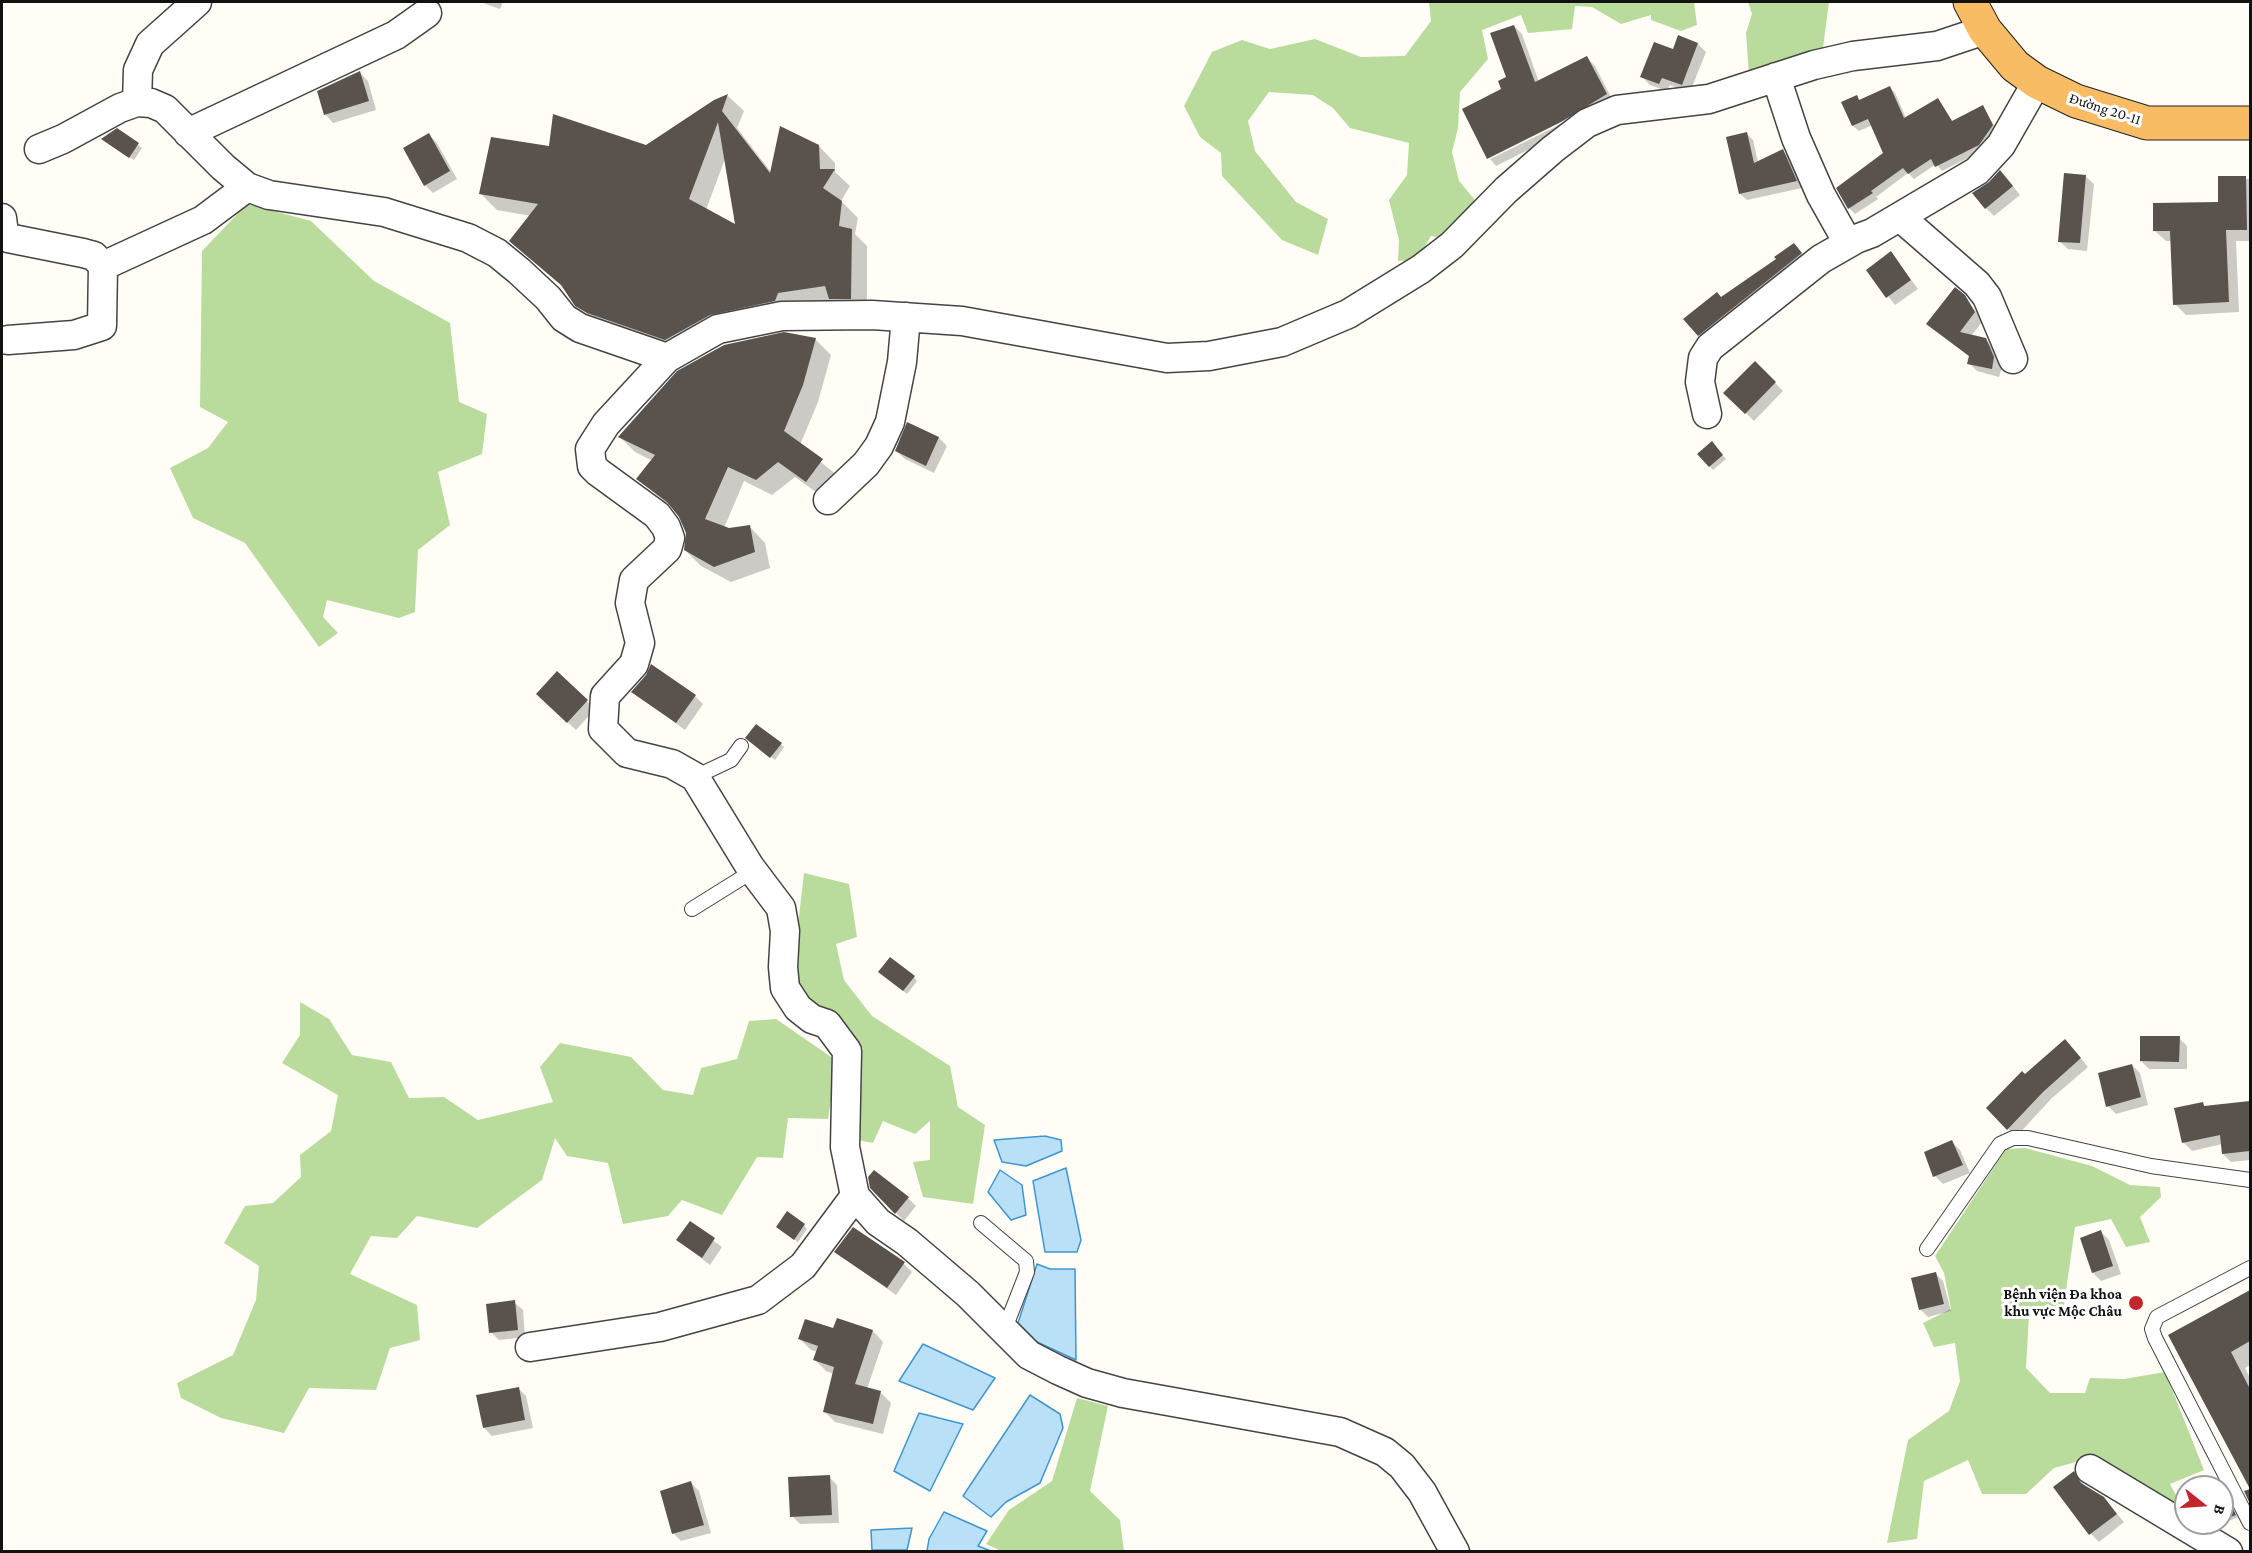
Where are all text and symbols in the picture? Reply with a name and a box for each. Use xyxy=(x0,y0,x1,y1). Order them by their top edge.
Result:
street label: Đường 20-11 xyxy=(2067,89,2143,129)
place label: Bệnh viện Đa khoa khu vực Mộc Châu xyxy=(2003,1285,2122,1320)
marker: Bệnh viện Đa khoa khu vực Mộc Châu xyxy=(2127,1294,2145,1312)
north arrow xyxy=(2174,1475,2234,1535)
text: B xyxy=(2210,1503,2229,1517)

